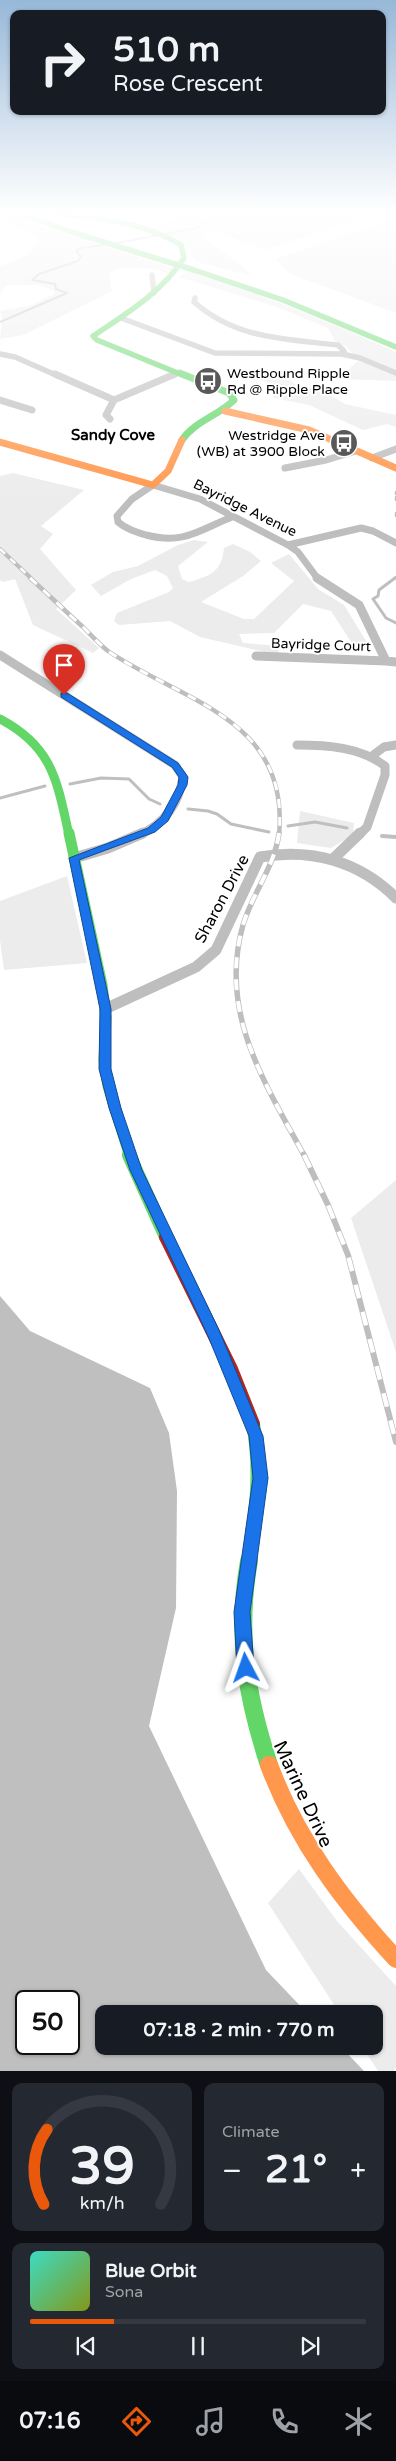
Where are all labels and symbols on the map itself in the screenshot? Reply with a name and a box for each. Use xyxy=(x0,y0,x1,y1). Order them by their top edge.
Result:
place label: Westbound Ripple Rd @ Ripple Place xyxy=(227,365,350,398)
bus stop icon: Westbound Ripple Rd @ Ripple Place xyxy=(193,366,223,396)
district label: Sandy Cove xyxy=(71,426,155,445)
place label: Westridge Ave (WB) at 3900 Block xyxy=(197,427,325,460)
bus stop icon: Westridge Ave (WB) at 3900 Block xyxy=(329,428,359,458)
street label: Bayridge Avenue xyxy=(190,476,300,540)
street label: Bayridge Court xyxy=(271,635,372,655)
pin xyxy=(43,644,85,695)
street label: Sharon Drive xyxy=(190,851,254,947)
position arrow xyxy=(219,1641,271,1693)
street label: Marine Drive xyxy=(269,1737,337,1851)
speed limit sign: 50 xyxy=(15,1990,80,2055)

